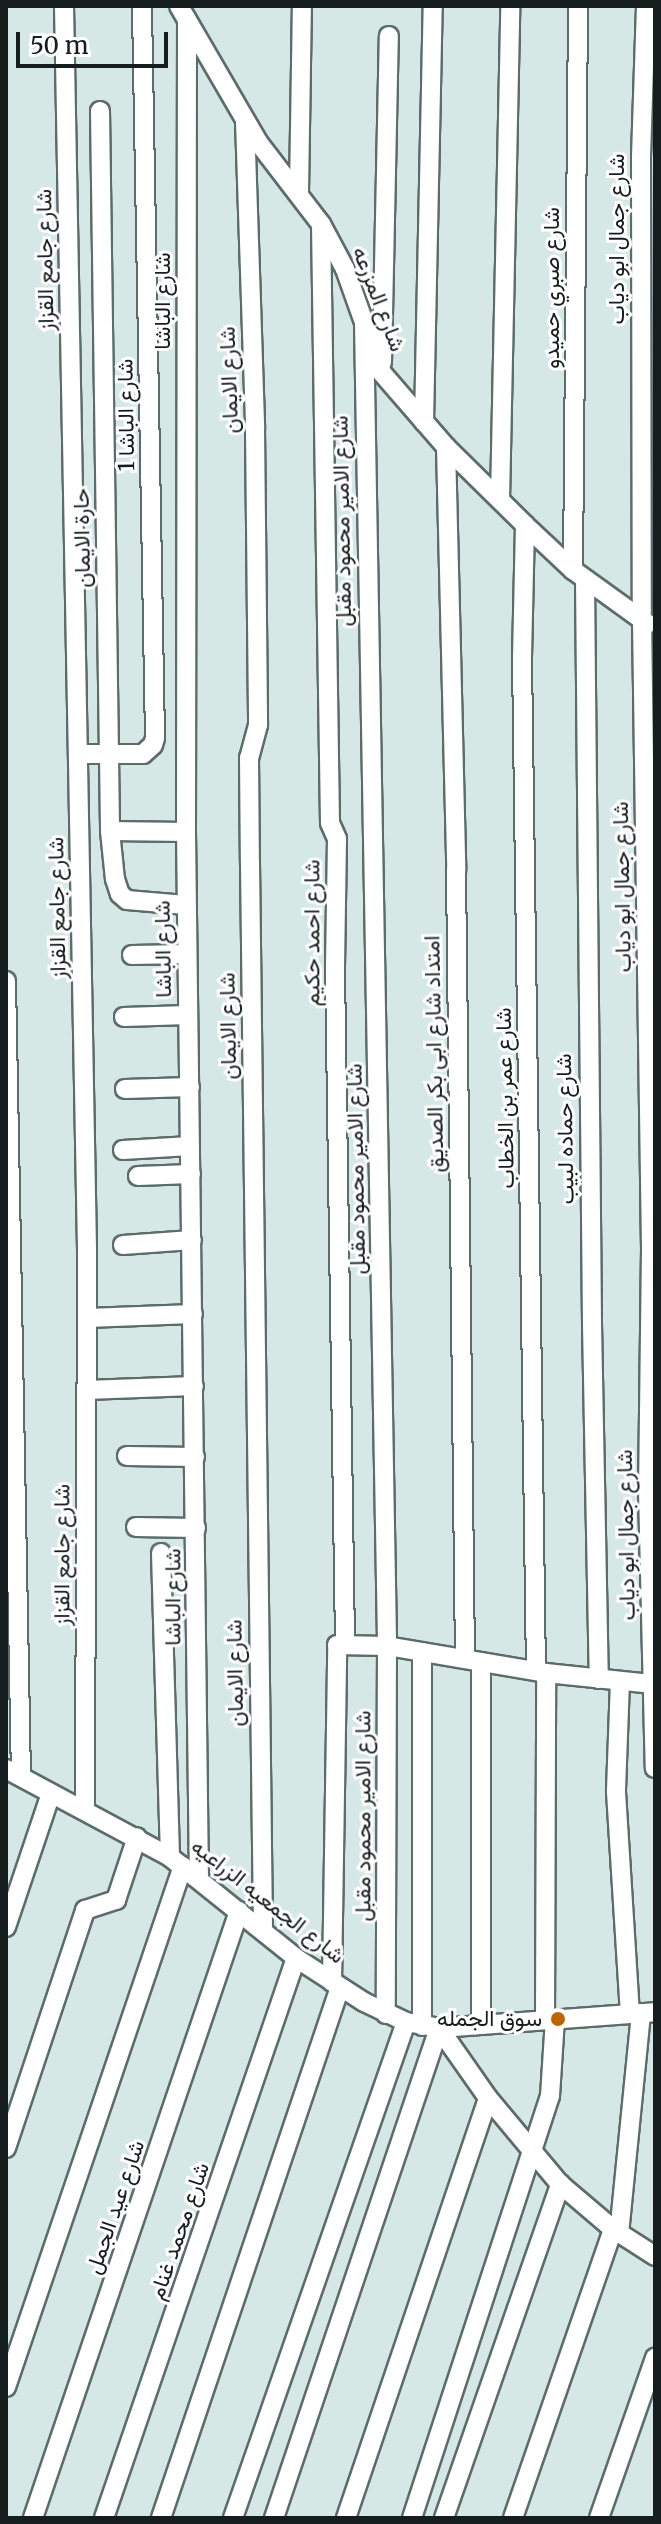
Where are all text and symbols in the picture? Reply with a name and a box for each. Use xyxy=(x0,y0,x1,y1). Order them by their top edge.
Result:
scale bar xyxy=(20,16,172,66)
text: 50 m xyxy=(30,30,89,61)
street label: شارع جمال ابو دياب xyxy=(604,154,630,324)
street label: شارع جامع القزاز xyxy=(31,189,59,331)
street label: شارع صبري حميدو xyxy=(539,207,565,369)
street label: شارع المزرعه xyxy=(347,243,411,355)
street label: شارع الباشا xyxy=(150,252,176,350)
street label: شارع الايمان xyxy=(214,326,244,434)
street label: شارع الباشا 1 xyxy=(112,358,140,472)
street label: شارع الامير محمود مقبل xyxy=(327,415,357,627)
street label: حارة الايمان xyxy=(68,488,96,588)
street label: شارع جمال ابو دياب xyxy=(607,801,637,973)
street label: شارع جامع القزاز xyxy=(43,837,71,979)
street label: شارع احمد حكيم xyxy=(299,860,325,1006)
street label: شارع الباشا xyxy=(149,900,177,998)
street label: امتداد شارع ابى بكر الصديق xyxy=(419,935,449,1173)
street label: شارع الايمان xyxy=(214,972,242,1080)
street label: شارع عمر بن الخطاب xyxy=(490,1007,520,1189)
street label: شارع حماده لبيب xyxy=(550,1053,580,1205)
street label: شارع الامير محمود مقبل xyxy=(341,1063,371,1275)
street label: شارع جمال ابو دياب xyxy=(611,1449,641,1621)
street label: شارع جامع القزاز xyxy=(49,1484,75,1626)
street label: شارع الباشا xyxy=(160,1548,186,1646)
street label: شارع الايمان xyxy=(221,1619,249,1727)
street label: شارع الامير محمود مقبل xyxy=(350,1710,376,1922)
street label: شارع الجمعيه الزراعيه xyxy=(186,1833,350,1969)
place label: سوق الجمله xyxy=(437,2006,542,2032)
marker: سوق الجمله xyxy=(549,2010,567,2028)
street label: شارع عيد الجمل xyxy=(80,2137,150,2277)
street label: شارع محمد غنام xyxy=(143,2159,215,2303)

